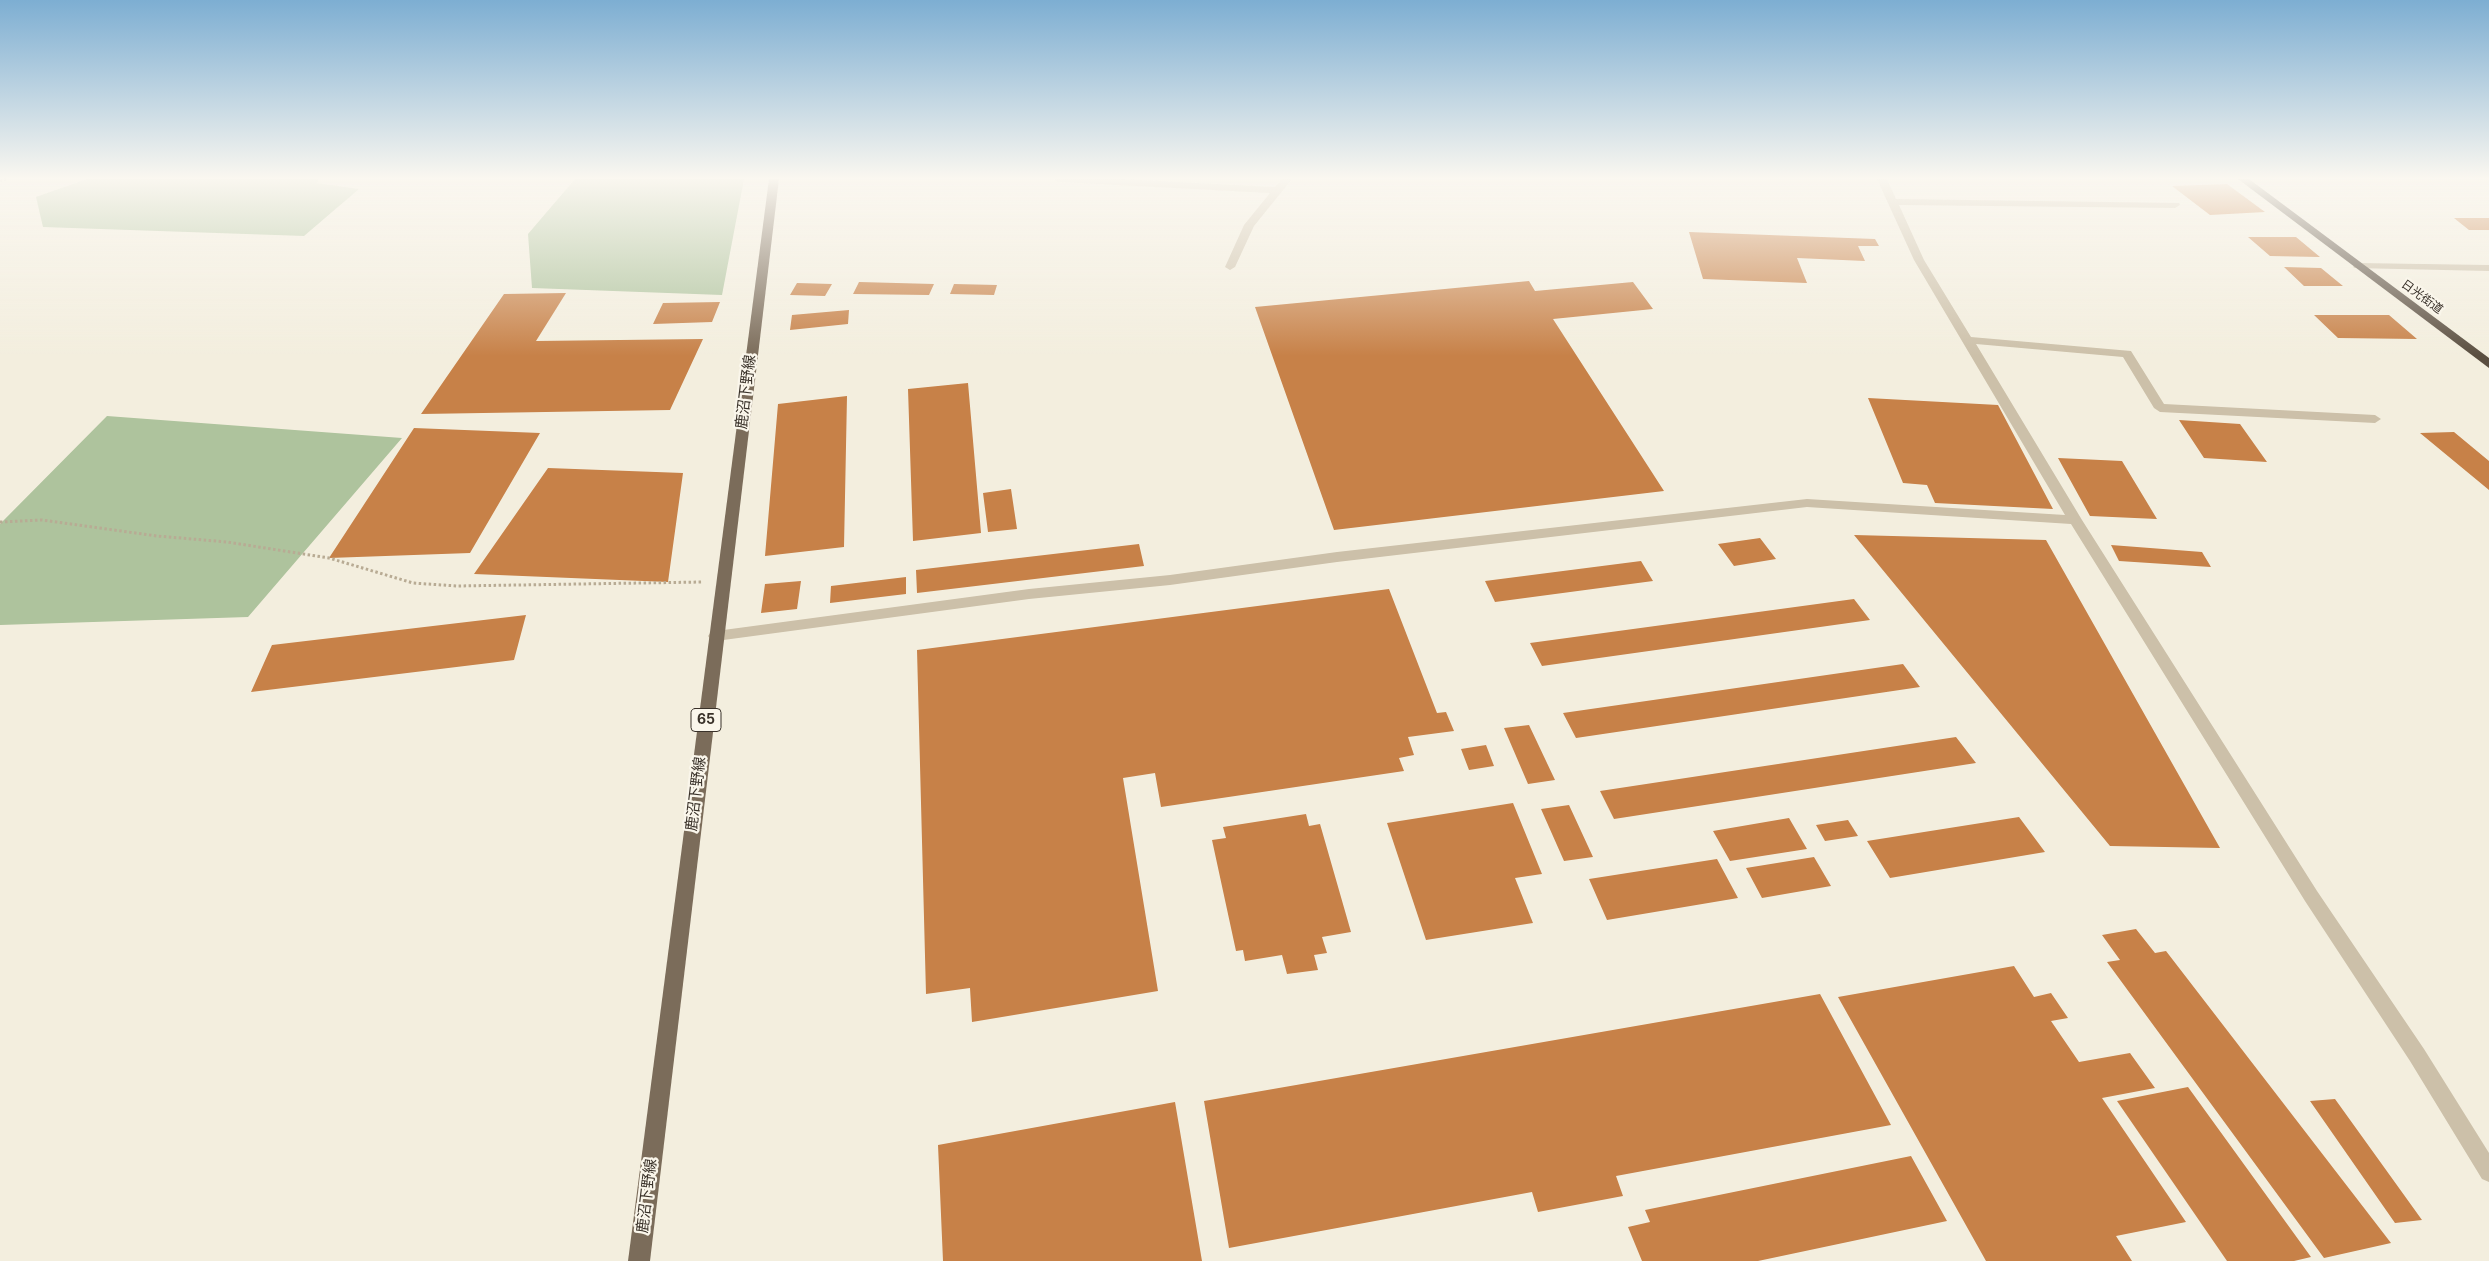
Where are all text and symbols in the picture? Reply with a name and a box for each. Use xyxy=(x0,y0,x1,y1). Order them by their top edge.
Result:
street label: 日光街道 xyxy=(2398,277,2446,317)
street label: 鹿沼下野線 xyxy=(732,354,760,430)
road number: 65 xyxy=(691,708,721,732)
street label: 鹿沼下野線 xyxy=(682,756,710,832)
street label: 鹿沼下野線 xyxy=(633,1158,661,1234)

